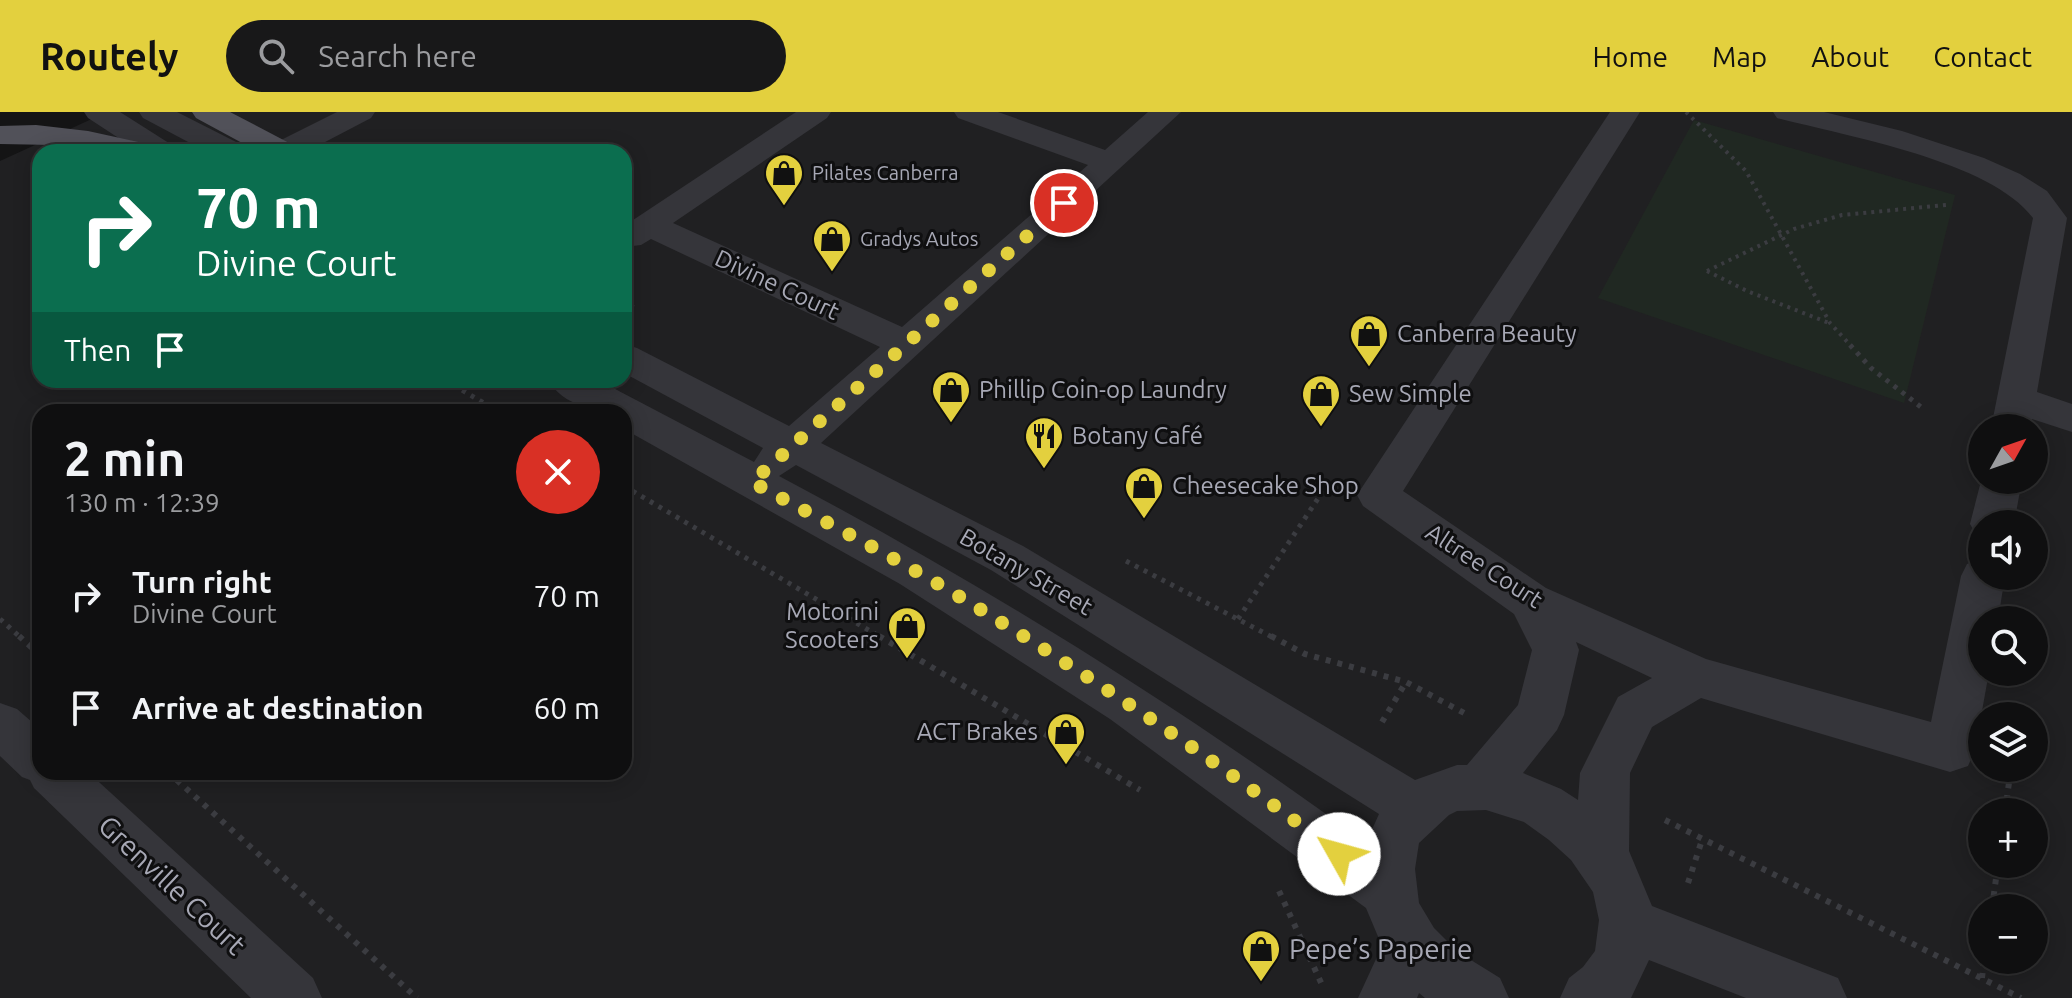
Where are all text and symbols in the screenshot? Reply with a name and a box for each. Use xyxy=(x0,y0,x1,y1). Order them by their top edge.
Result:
search box xyxy=(226,20,786,92)
icon: search xyxy=(254,34,298,78)
text: Routely xyxy=(40,35,178,77)
text: Search here xyxy=(318,39,477,73)
text: Home xyxy=(1593,41,1668,72)
text: Map xyxy=(1712,41,1767,72)
text: About xyxy=(1811,41,1889,72)
text: Contact xyxy=(1933,41,2032,72)
shop icon: Pilates Canberra xyxy=(763,152,805,207)
place label: Pilates Canberra xyxy=(812,161,959,184)
pin xyxy=(1030,169,1098,237)
icon: right xyxy=(64,176,168,280)
text: 70 m xyxy=(196,176,321,239)
icon: arrive xyxy=(1042,181,1086,225)
shop icon: Gradys Autos xyxy=(811,218,853,273)
place label: Gradys Autos xyxy=(860,227,978,250)
text: Divine Court xyxy=(196,242,397,283)
street label: Divine Court xyxy=(711,244,844,325)
shop icon: Canberra Beauty xyxy=(1348,313,1390,368)
place label: Canberra Beauty xyxy=(1397,320,1577,347)
icon: arrive xyxy=(148,328,192,372)
text: Then xyxy=(64,333,132,367)
shop icon: Phillip Coin-op Laundry xyxy=(930,369,972,424)
shop icon: Sew Simple xyxy=(1300,373,1342,428)
place label: Phillip Coin-op Laundry xyxy=(979,376,1227,403)
place label: Sew Simple xyxy=(1349,380,1472,407)
north arrow xyxy=(1968,414,2048,494)
map controls xyxy=(1968,414,2048,974)
restaurant icon: Botany Café xyxy=(1023,415,1065,470)
place label: Botany Café xyxy=(1072,422,1203,449)
button: close xyxy=(516,430,600,514)
text: 2 min xyxy=(64,431,185,485)
shop icon: Cheesecake Shop xyxy=(1123,465,1165,520)
place label: Cheesecake Shop xyxy=(1172,472,1359,499)
text: 130 m · 12:39 xyxy=(64,488,220,517)
button: sound xyxy=(1968,510,2048,590)
street label: Altree Court xyxy=(1421,518,1548,614)
street label: Botany Street xyxy=(955,523,1098,621)
text: Turn right xyxy=(132,565,272,599)
icon: right xyxy=(64,574,108,618)
text: 70 m xyxy=(533,579,600,613)
place label: Motorini Scooters xyxy=(785,598,879,653)
text: Divine Court xyxy=(132,599,277,628)
shop icon: Motorini Scooters xyxy=(886,605,928,660)
button: search xyxy=(1968,606,2048,686)
icon: arrive xyxy=(64,686,108,730)
text: Arrive at destination xyxy=(132,691,424,725)
text: 60 m xyxy=(533,691,600,725)
button: layers xyxy=(1968,702,2048,782)
shop icon: ACT Brakes xyxy=(1045,711,1087,766)
place label: ACT Brakes xyxy=(917,718,1038,745)
button: + xyxy=(1968,798,2048,878)
street label: Grenville Court xyxy=(93,809,252,960)
position arrow xyxy=(1297,812,1381,896)
button: − xyxy=(1968,894,2048,974)
shop icon: Pepe’s Paperie xyxy=(1240,928,1282,983)
place label: Pepe’s Paperie xyxy=(1289,933,1473,964)

